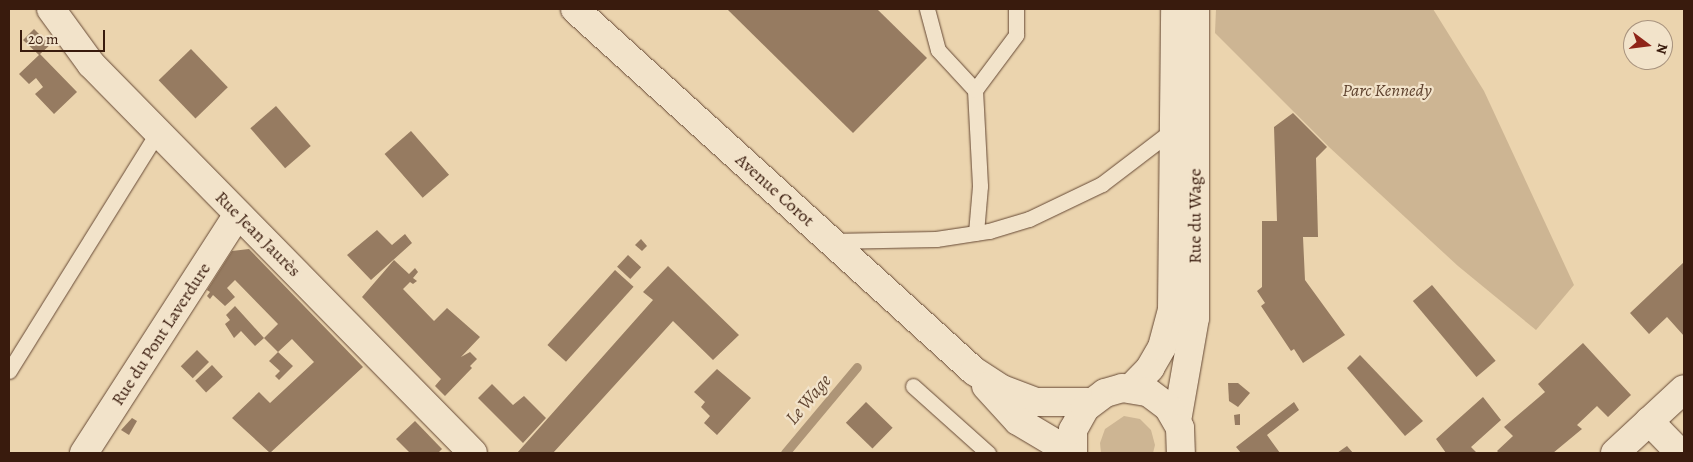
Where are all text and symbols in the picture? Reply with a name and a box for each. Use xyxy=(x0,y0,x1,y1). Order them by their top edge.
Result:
scale bar xyxy=(22,20,108,52)
north arrow xyxy=(1623,20,1673,70)
text: 20 m xyxy=(28,29,59,49)
text: N xyxy=(1652,41,1673,56)
park label: Parc Kennedy xyxy=(1342,79,1432,101)
street label: Avenue Corot xyxy=(731,149,819,231)
street label: Rue du Wage xyxy=(1184,168,1206,264)
street label: Rue Jean Jaurès xyxy=(211,187,305,281)
street label: Rue du Pont Laverdure xyxy=(107,258,215,410)
water label: Le Wage xyxy=(781,370,837,430)

